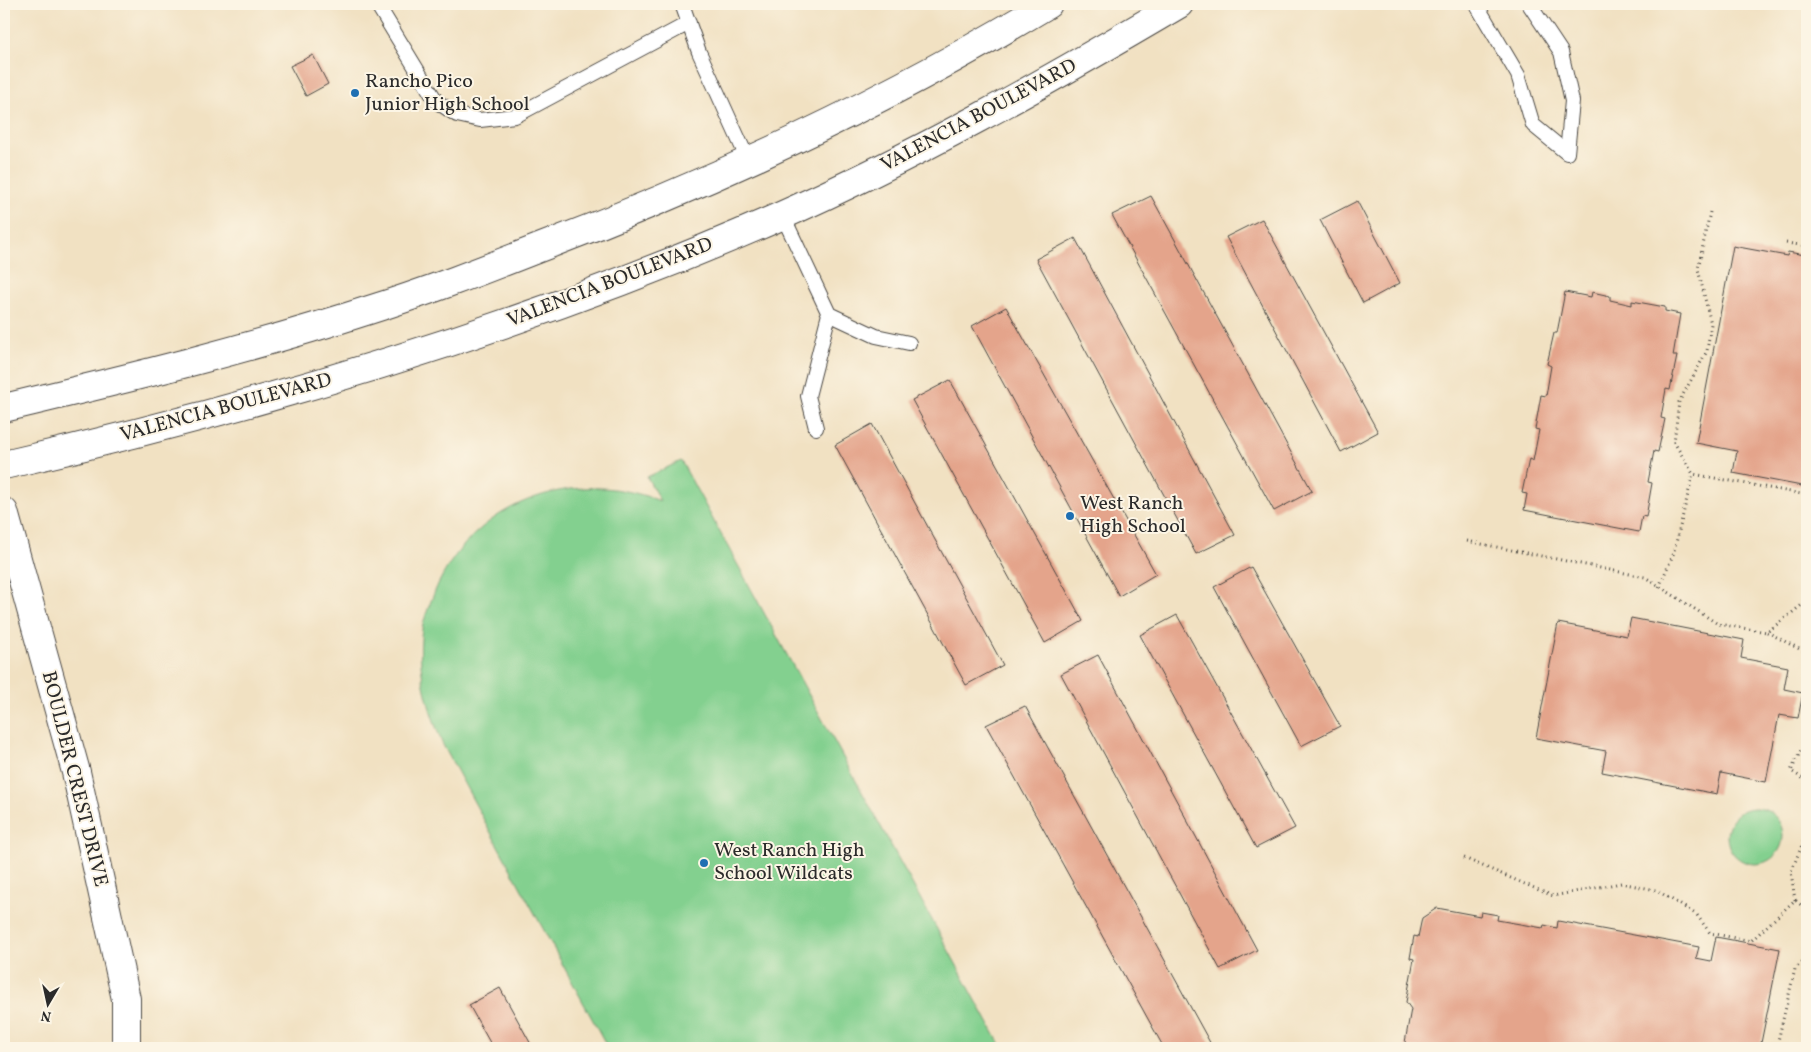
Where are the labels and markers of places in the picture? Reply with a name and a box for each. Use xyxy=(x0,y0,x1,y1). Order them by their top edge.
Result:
place label: Rancho Pico Junior High School xyxy=(365,68,530,119)
marker: Rancho Pico Junior High School xyxy=(349,87,361,99)
place label: West Ranch High School xyxy=(1080,490,1186,541)
marker: West Ranch High School xyxy=(1064,510,1076,522)
place label: West Ranch High School Wildcats xyxy=(714,837,865,888)
marker: West Ranch High School Wildcats xyxy=(698,857,710,869)

